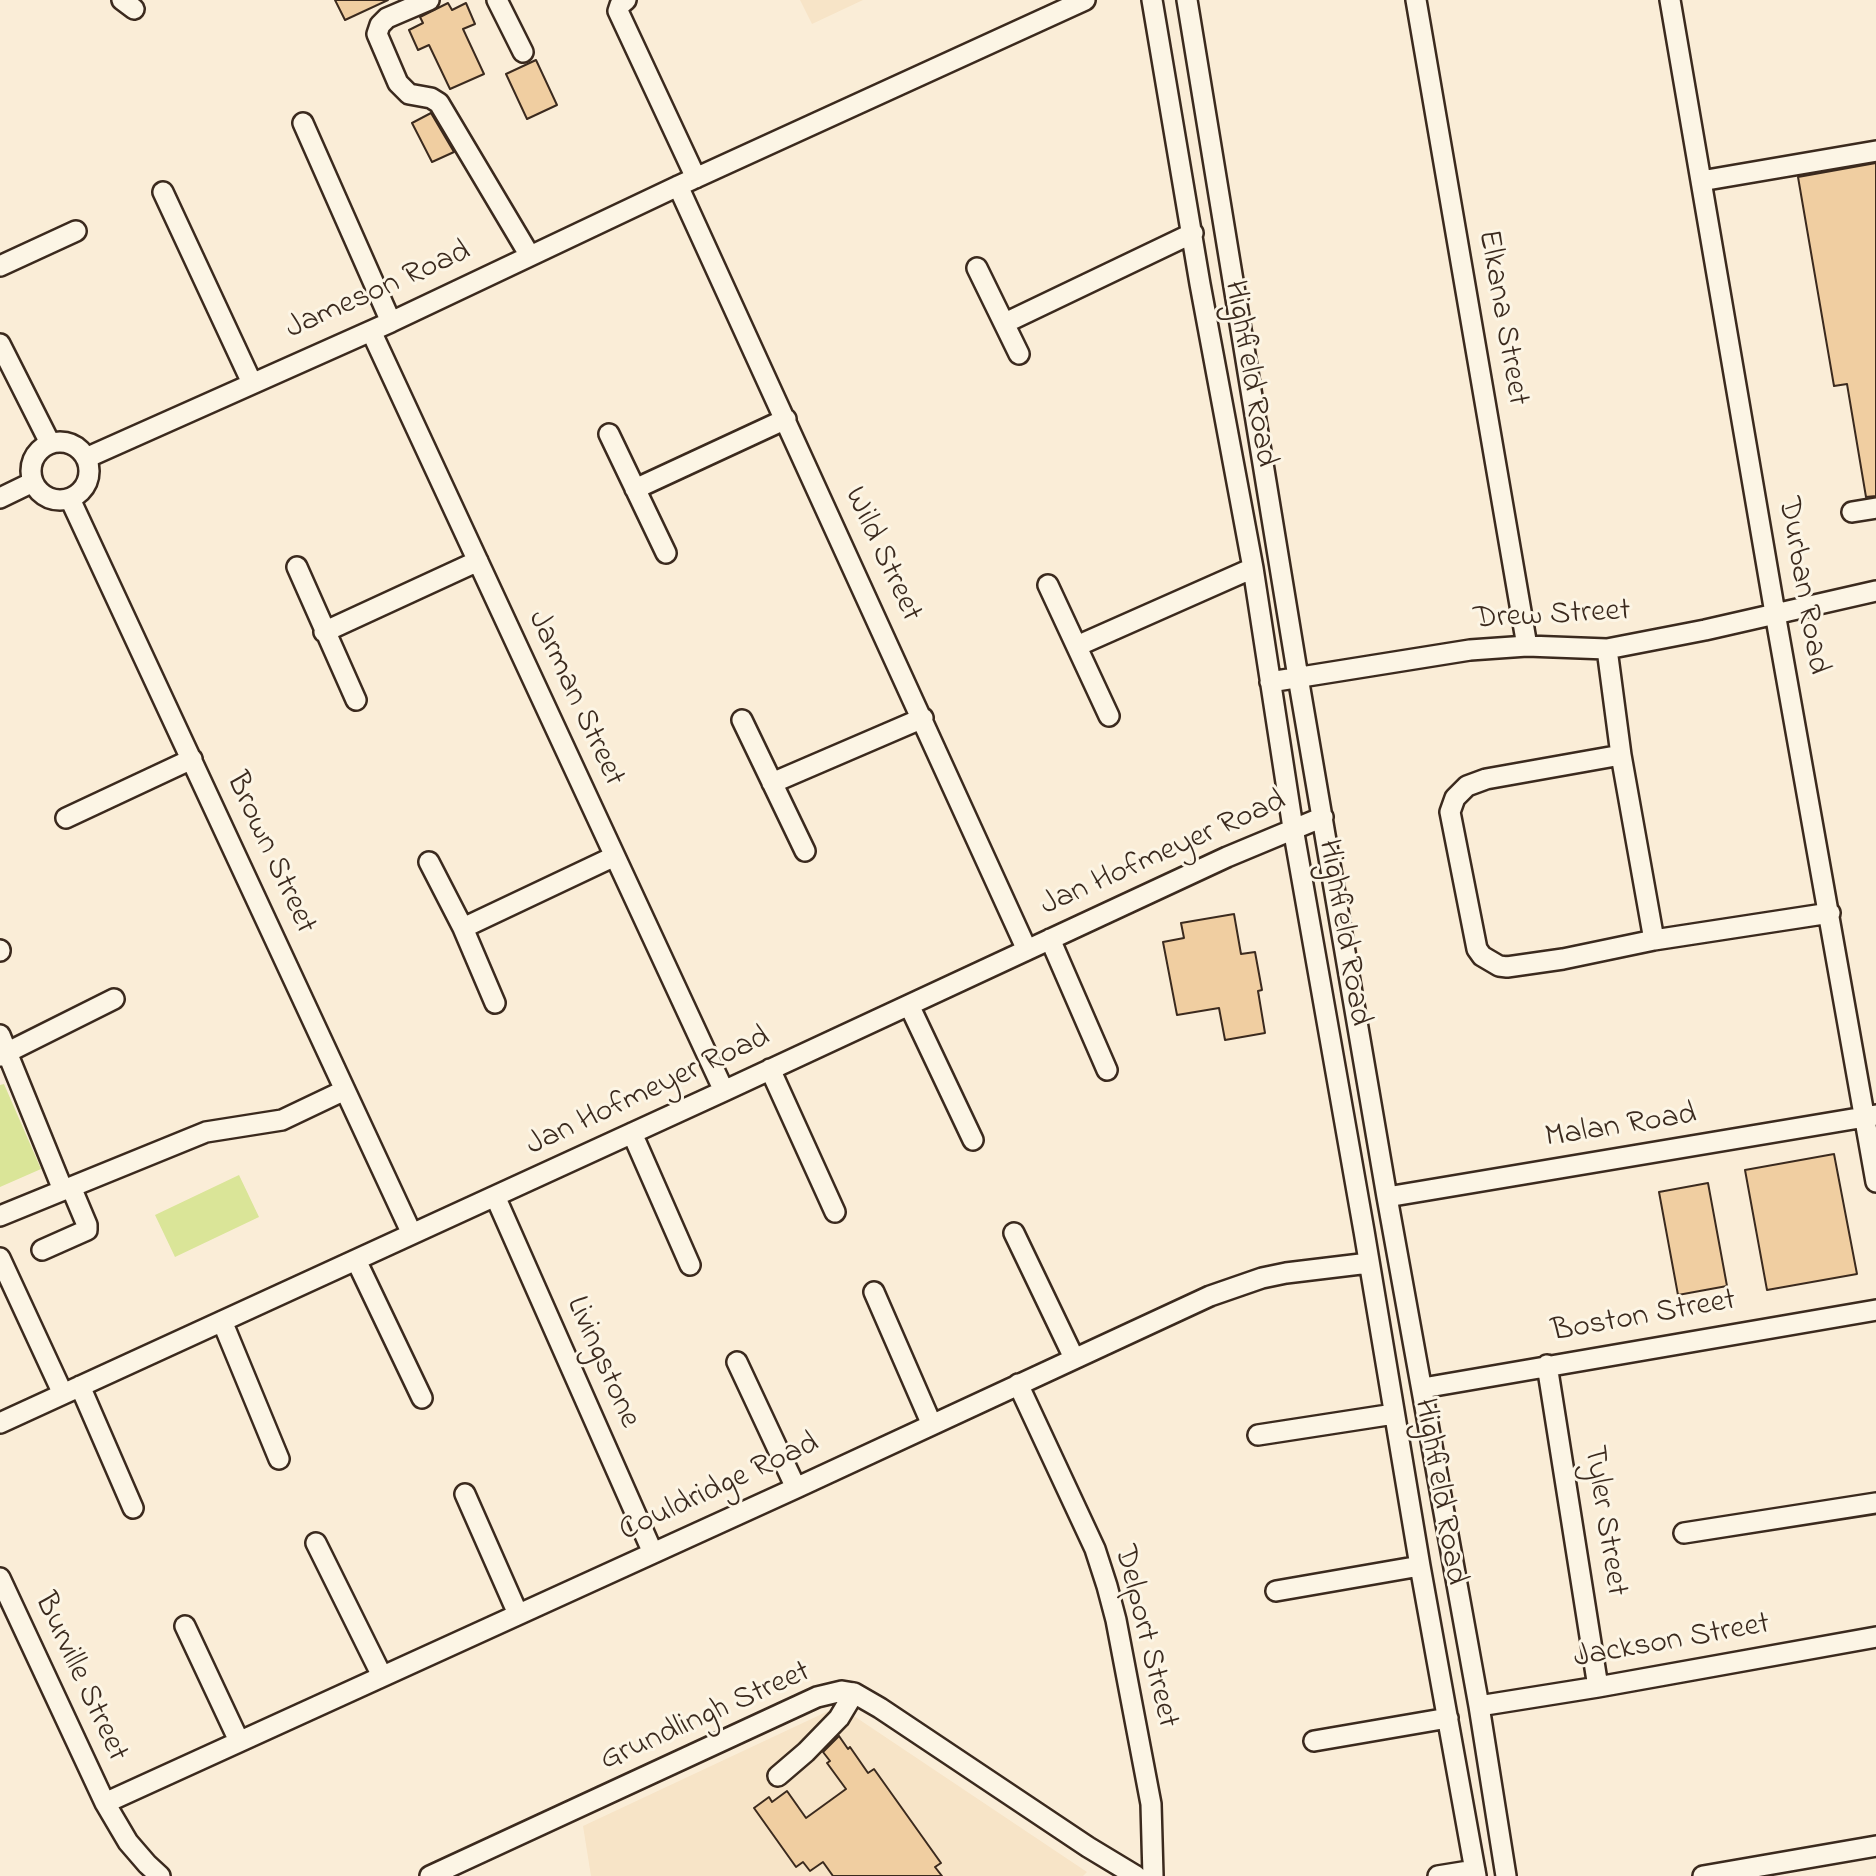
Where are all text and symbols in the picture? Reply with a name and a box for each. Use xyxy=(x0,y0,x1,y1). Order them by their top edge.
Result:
street label: Elkana Street xyxy=(1467,227,1535,409)
street label: Jameson Road xyxy=(281,234,477,350)
street label: Highfield Road xyxy=(1213,278,1283,470)
street label: Wild Street xyxy=(833,482,929,628)
street label: Durban Road xyxy=(1767,494,1835,678)
street label: Drew Street xyxy=(1472,594,1632,640)
street label: Jarman Street xyxy=(517,605,631,793)
street label: Brown Street xyxy=(215,767,323,941)
street label: Jan Hofmeyer Road xyxy=(1035,784,1293,926)
street label: Highfield Road xyxy=(1307,837,1377,1029)
street label: Jan Hofmeyer Road xyxy=(521,1020,777,1166)
street label: Malan Road xyxy=(1543,1097,1699,1159)
street label: Boston Street xyxy=(1549,1283,1739,1353)
street label: Livingstone xyxy=(555,1291,647,1435)
street label: Highfield Road xyxy=(1403,1396,1473,1588)
street label: Couldridge Road xyxy=(614,1426,826,1552)
street label: Tyler Street xyxy=(1572,1443,1634,1599)
street label: Delport Street xyxy=(1103,1542,1185,1732)
street label: Burville Street xyxy=(23,1588,135,1768)
street label: Jackson Street xyxy=(1571,1607,1773,1679)
street label: Grundlingh Street xyxy=(595,1655,817,1781)

